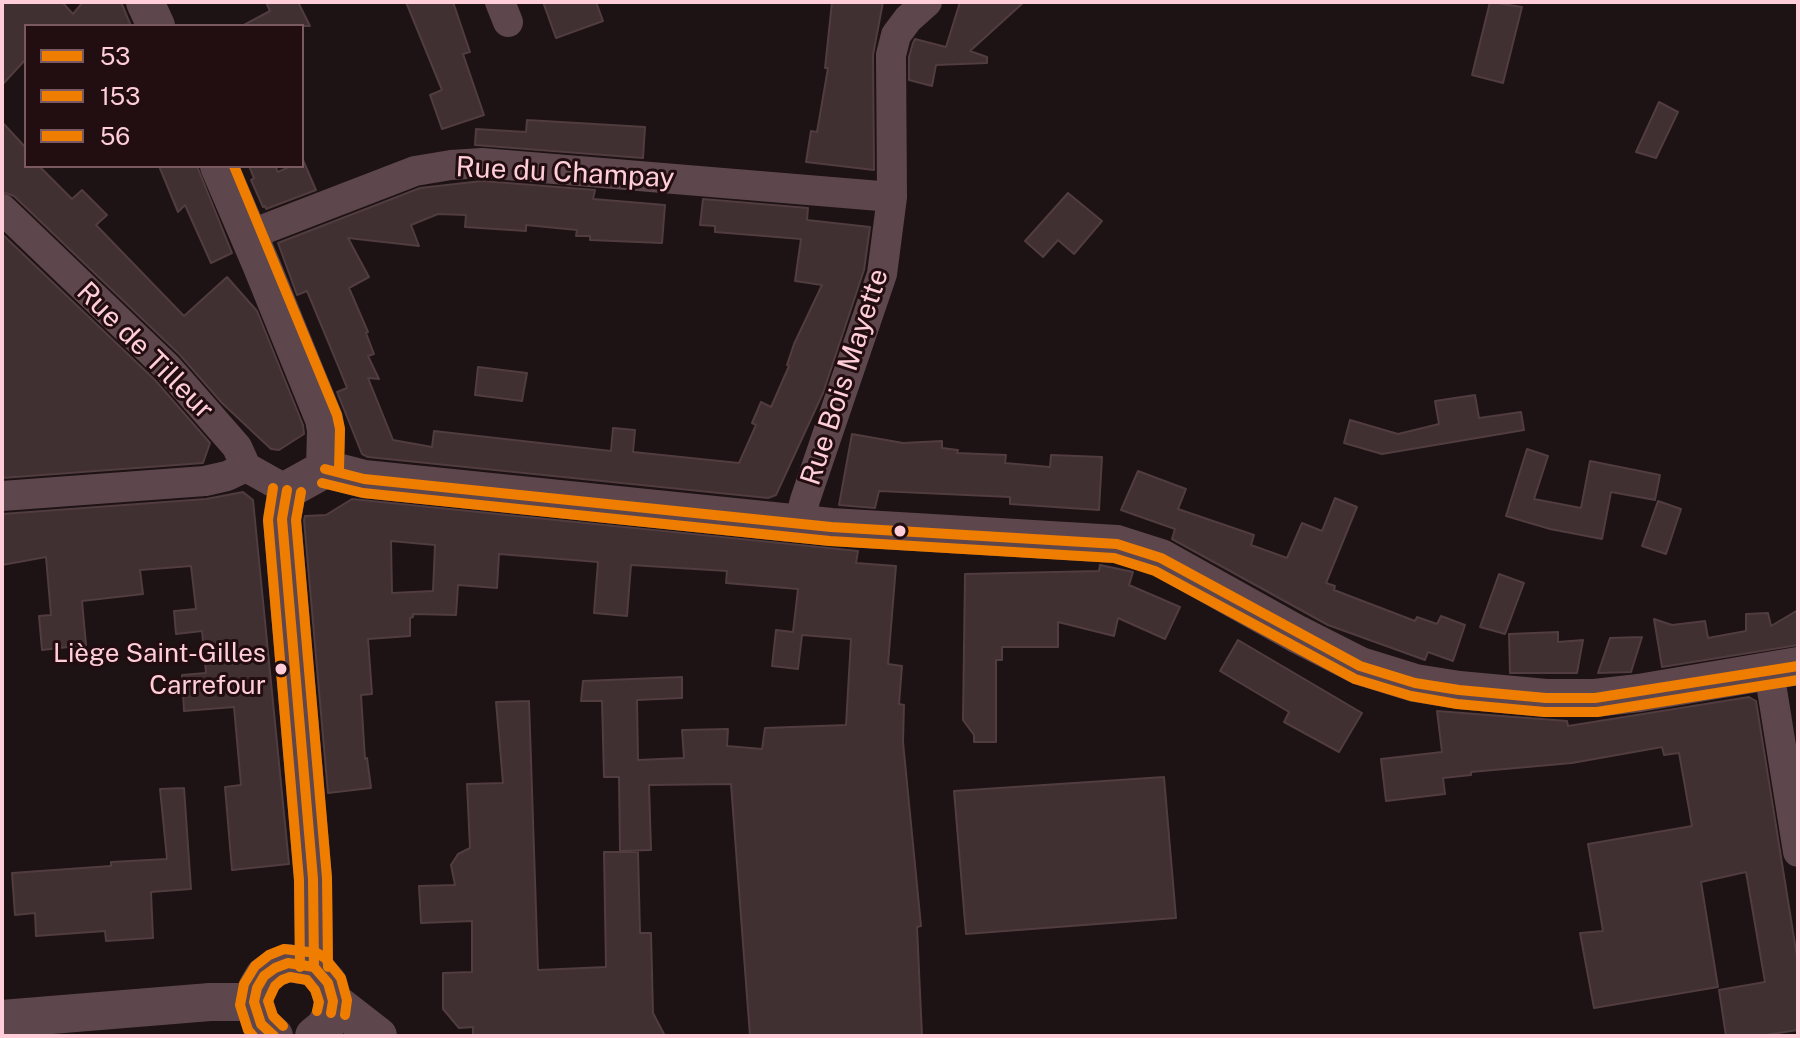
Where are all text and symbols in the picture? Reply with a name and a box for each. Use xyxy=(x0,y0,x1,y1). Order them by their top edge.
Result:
legend xyxy=(24,24,304,168)
text: 53 xyxy=(100,42,131,70)
text: 153 xyxy=(100,82,140,110)
text: 56 xyxy=(100,122,130,150)
street label: Rue du Champay xyxy=(455,150,675,196)
street label: Rue Bois Mayette xyxy=(794,264,896,490)
street label: Rue de Tilleur xyxy=(70,276,220,426)
unlabelled marker xyxy=(892,523,908,539)
place label: Liège Saint-Gilles Carrefour xyxy=(53,638,266,700)
marker: Liège Saint-Gilles Carrefour xyxy=(273,661,289,677)

